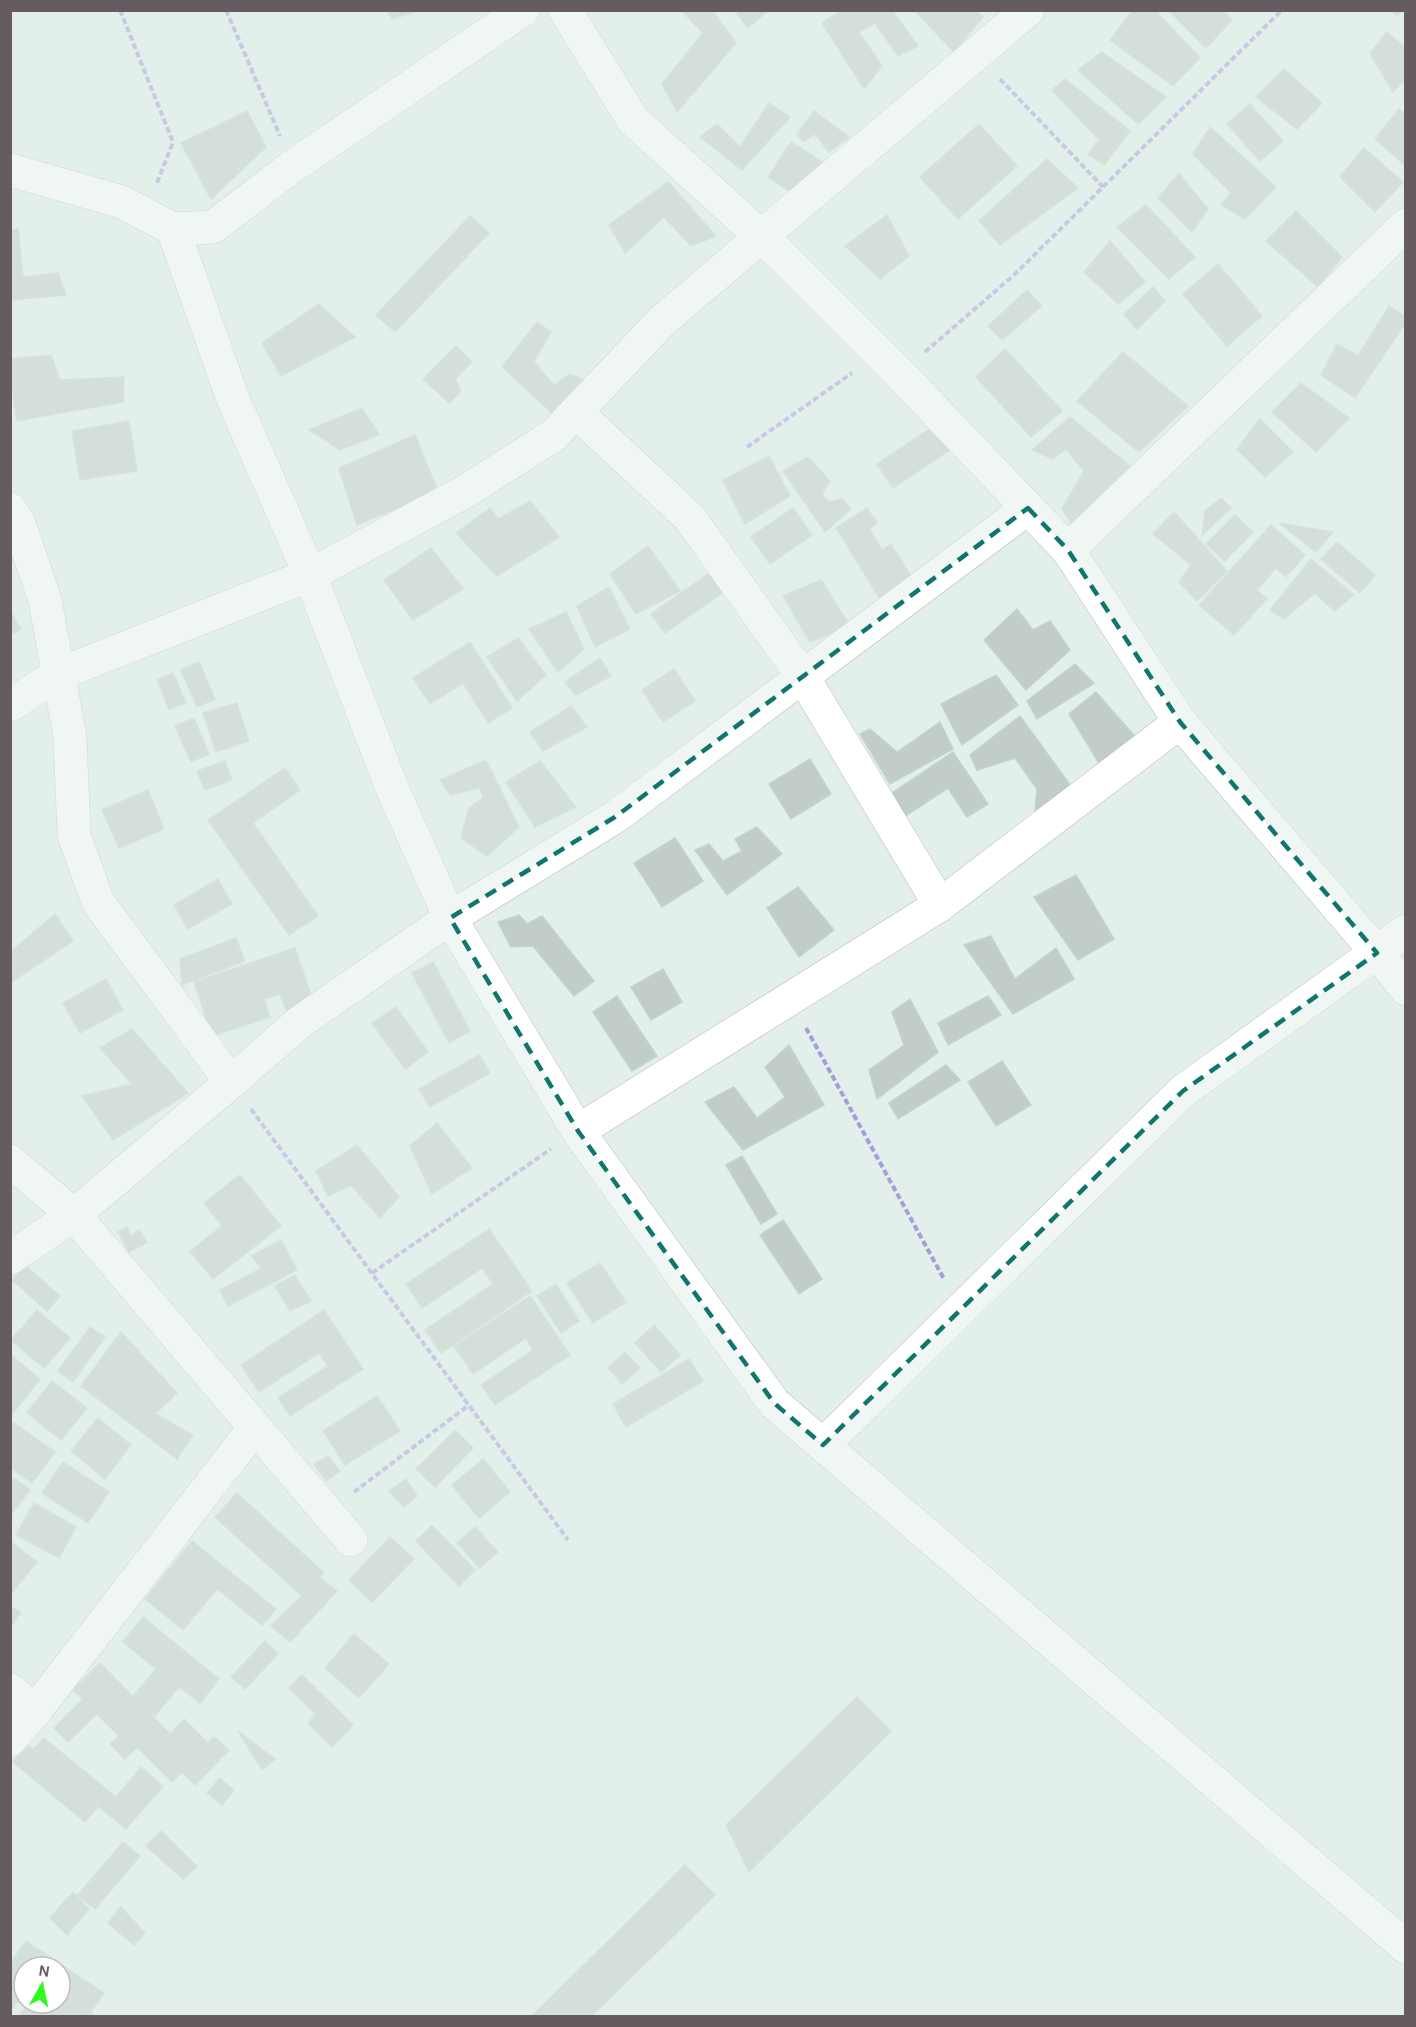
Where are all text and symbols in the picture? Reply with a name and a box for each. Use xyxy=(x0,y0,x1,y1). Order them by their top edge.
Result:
north arrow xyxy=(12,1955,72,2015)
text: N xyxy=(37,1960,51,1981)

